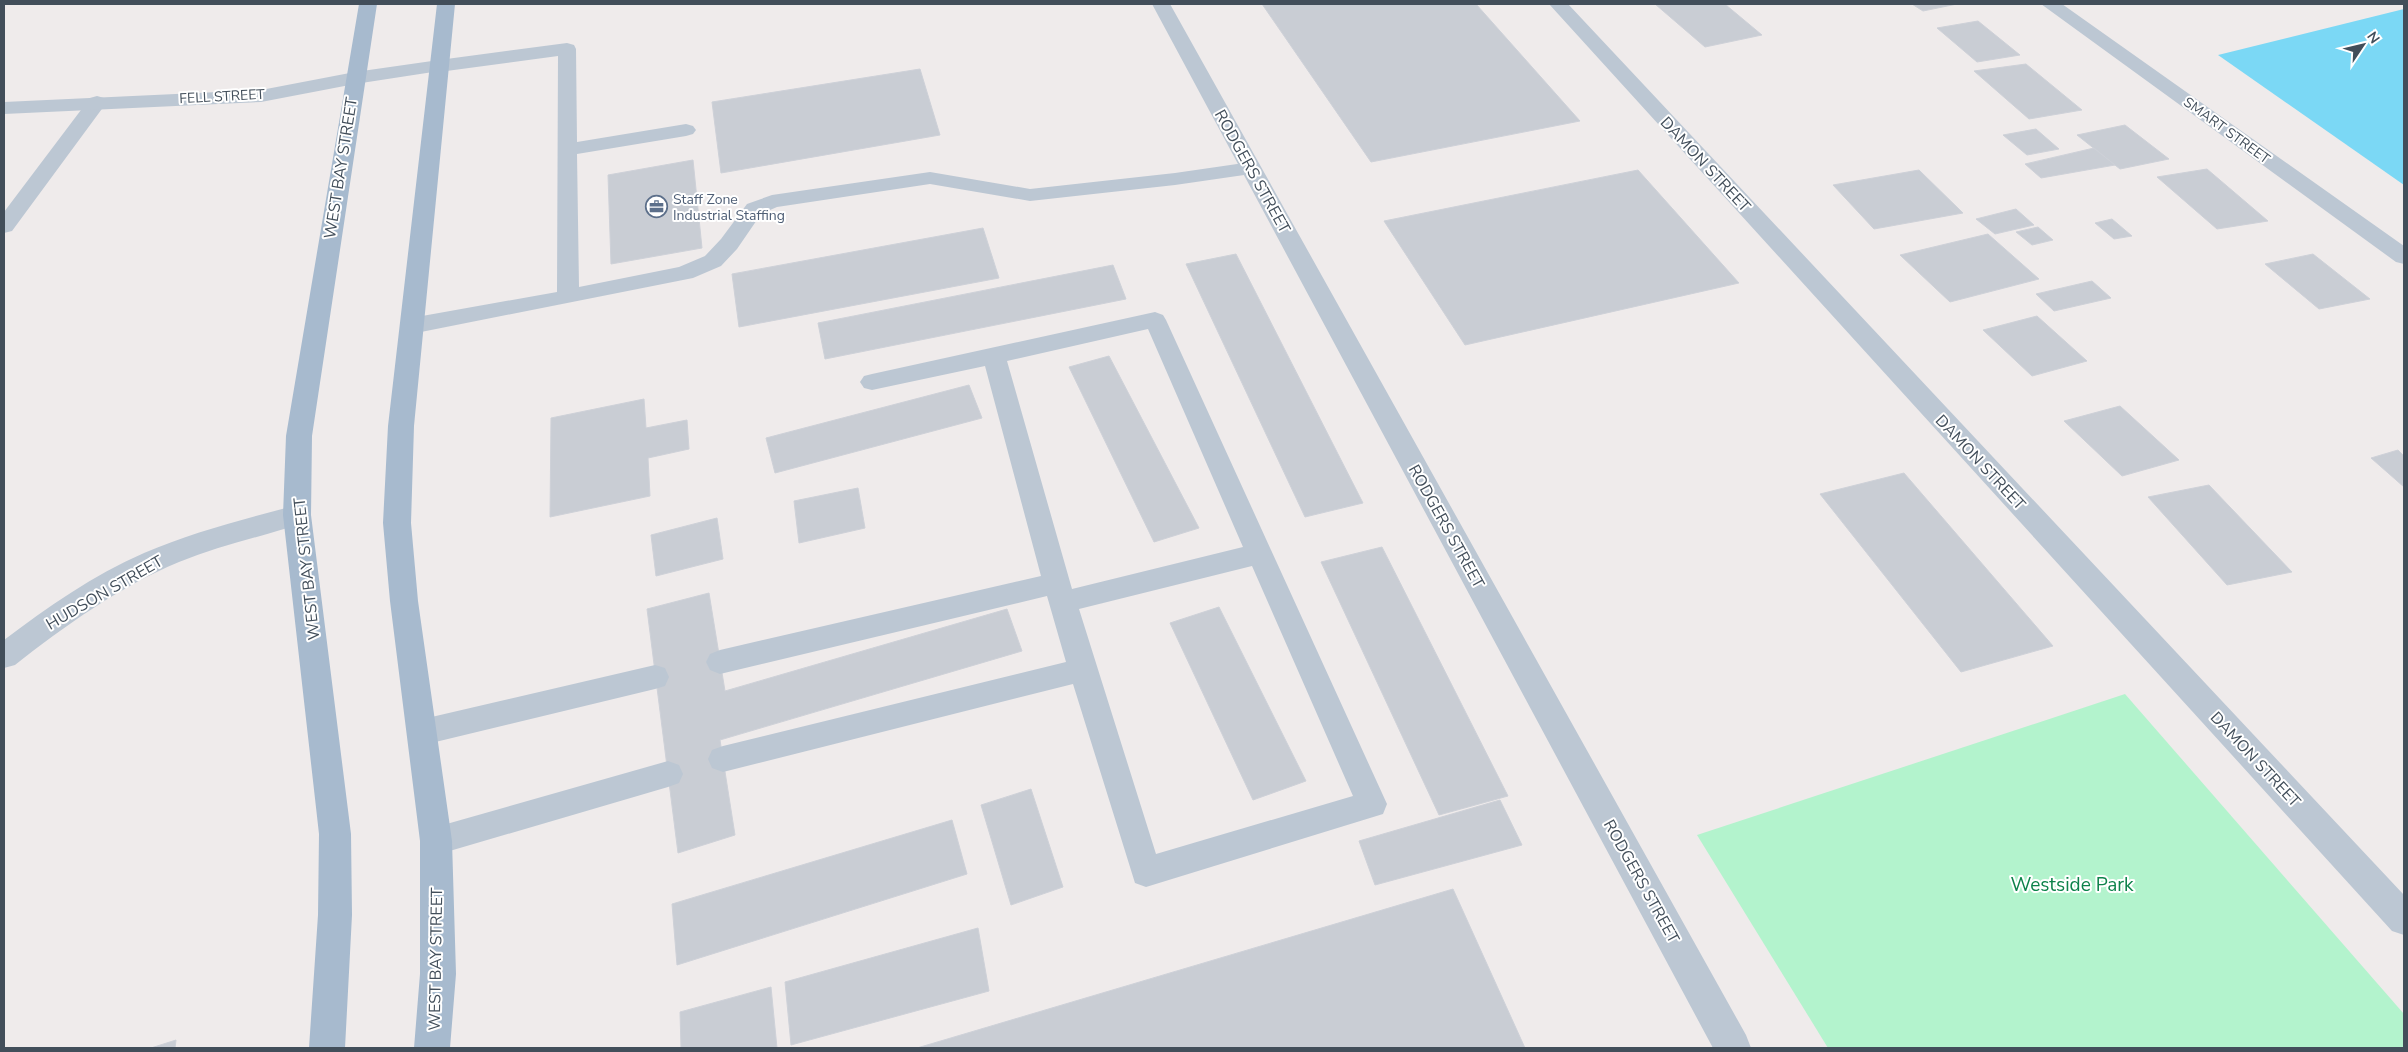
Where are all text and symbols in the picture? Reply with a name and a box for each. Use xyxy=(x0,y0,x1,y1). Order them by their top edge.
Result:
north arrow xyxy=(2338,20,2388,70)
text: N xyxy=(2362,28,2384,48)
street label: FELL STREET xyxy=(179,85,266,108)
street label: SMART STREET xyxy=(2180,93,2274,169)
street label: WEST BAY STREET xyxy=(319,95,363,241)
street label: RODGERS STREET xyxy=(1209,106,1295,238)
street label: DAMON STREET xyxy=(1655,112,1756,218)
place label: Staff Zone Industrial Staffing xyxy=(673,190,785,225)
office icon: Staff Zone Industrial Staffing xyxy=(645,195,669,219)
street label: DAMON STREET xyxy=(1930,410,2031,516)
street label: RODGERS STREET xyxy=(1403,461,1489,593)
street label: WEST BAY STREET xyxy=(289,496,325,641)
street label: HUDSON STREET xyxy=(42,550,167,635)
street label: DAMON STREET xyxy=(2205,707,2306,813)
street label: RODGERS STREET xyxy=(1598,816,1684,948)
park label: Westside Park xyxy=(2010,872,2134,898)
street label: WEST BAY STREET xyxy=(424,887,448,1031)

